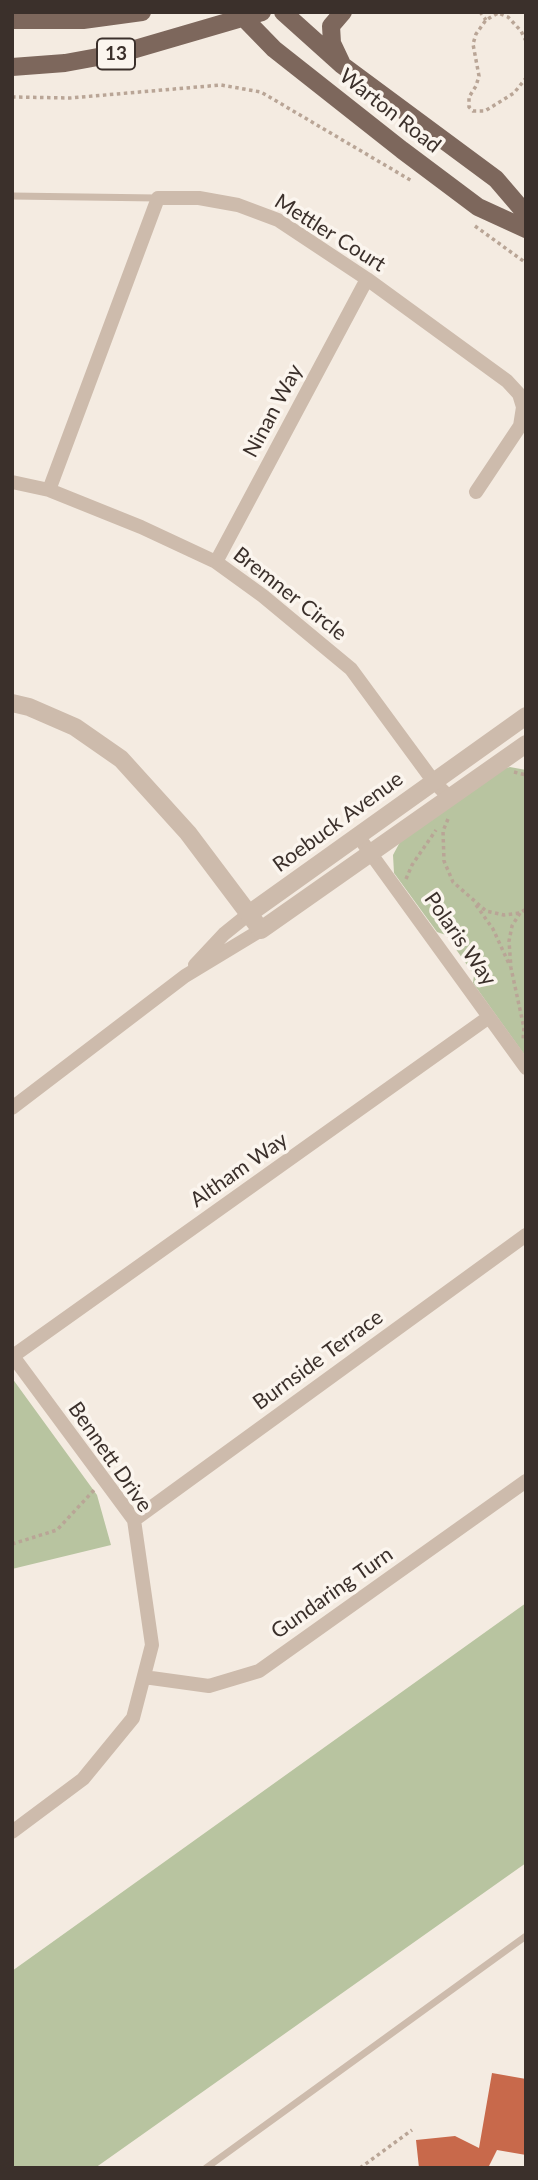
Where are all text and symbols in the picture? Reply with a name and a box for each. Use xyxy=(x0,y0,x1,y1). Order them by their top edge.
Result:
road number: 13 xyxy=(97,38,135,70)
street label: Warton Road xyxy=(334,64,446,158)
street label: Mettler Court xyxy=(270,189,390,277)
street label: Ninan Way xyxy=(238,360,308,462)
street label: Bremner Circle xyxy=(228,542,352,646)
street label: Roebuck Avenue xyxy=(268,766,408,878)
street label: Polaris Way xyxy=(419,888,501,990)
street label: Altham Way xyxy=(185,1127,293,1213)
street label: Burnside Terrace xyxy=(248,1304,388,1416)
street label: Bennett Drive xyxy=(63,1397,157,1517)
street label: Gundaring Turn xyxy=(266,1542,398,1644)

